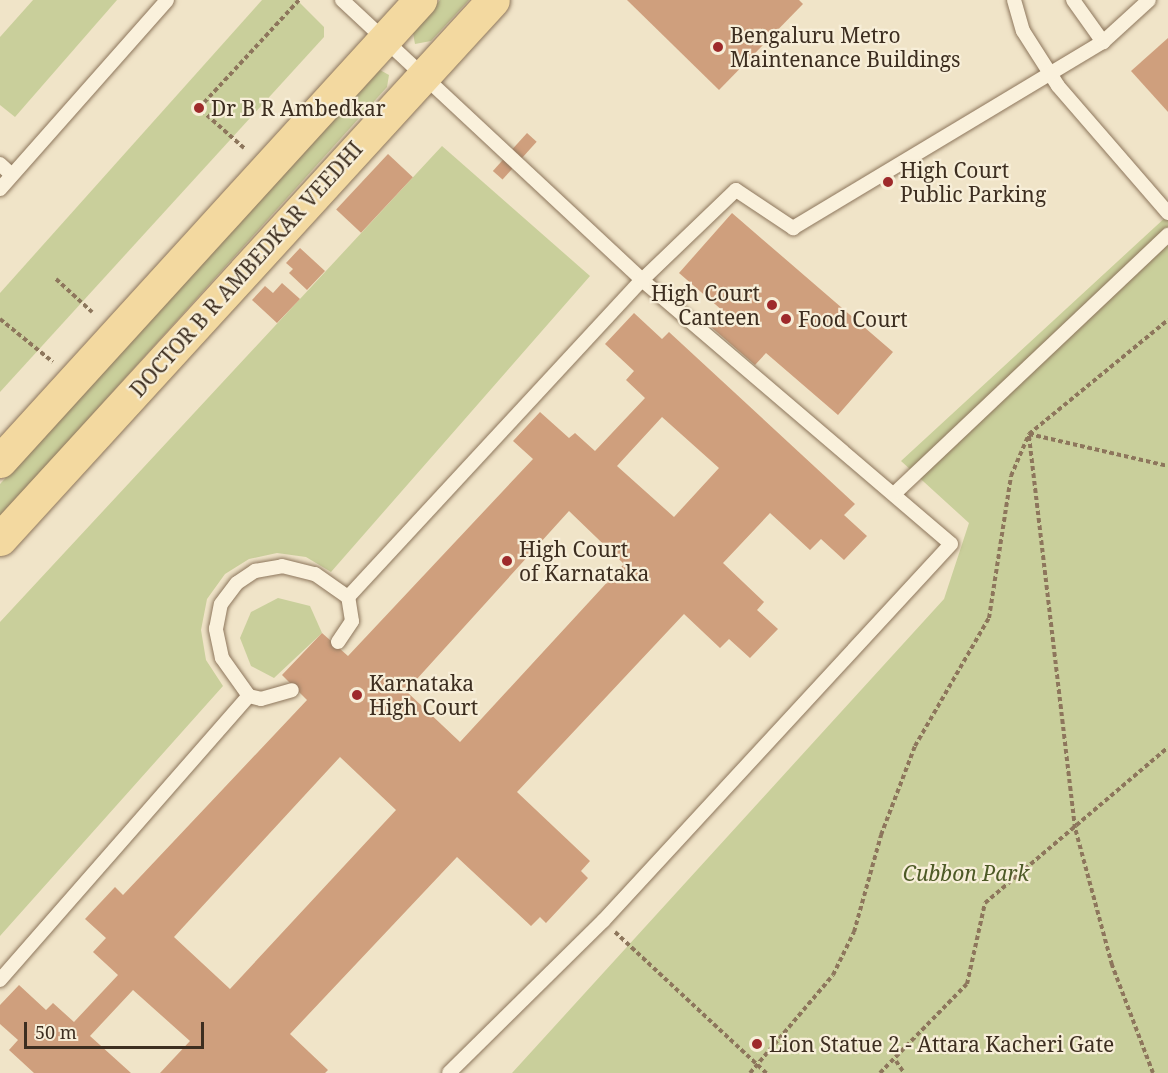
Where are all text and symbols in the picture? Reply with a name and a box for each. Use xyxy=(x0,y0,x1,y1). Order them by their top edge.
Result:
place label: Bengaluru Metro Maintenance Buildings xyxy=(730,22,961,72)
marker: Bengaluru Metro Maintenance Buildings xyxy=(711,40,725,54)
place label: Dr B R Ambedkar xyxy=(211,95,386,121)
marker: Dr B R Ambedkar xyxy=(192,101,206,115)
street label: DOCTOR B R AMBEDKAR VEEDHI xyxy=(125,136,367,402)
place label: High Court Public Parking xyxy=(900,157,1046,207)
marker: High Court Public Parking xyxy=(881,175,895,189)
place label: High Court Canteen xyxy=(651,280,760,330)
marker: High Court Canteen xyxy=(765,298,779,312)
place label: Food Court xyxy=(798,306,908,332)
marker: Food Court xyxy=(779,312,793,326)
place label: High Court of Karnataka xyxy=(519,536,649,586)
marker: High Court of Karnataka xyxy=(500,554,514,568)
place label: Karnataka High Court xyxy=(369,670,478,720)
marker: Karnataka High Court xyxy=(350,688,364,702)
park label: Cubbon Park xyxy=(903,860,1029,886)
scale bar xyxy=(27,1010,207,1048)
text: 50 m xyxy=(35,1020,77,1044)
place label: Lion Statue 2 - Attara Kacheri Gate xyxy=(769,1031,1114,1057)
marker: Lion Statue 2 - Attara Kacheri Gate xyxy=(750,1037,764,1051)

